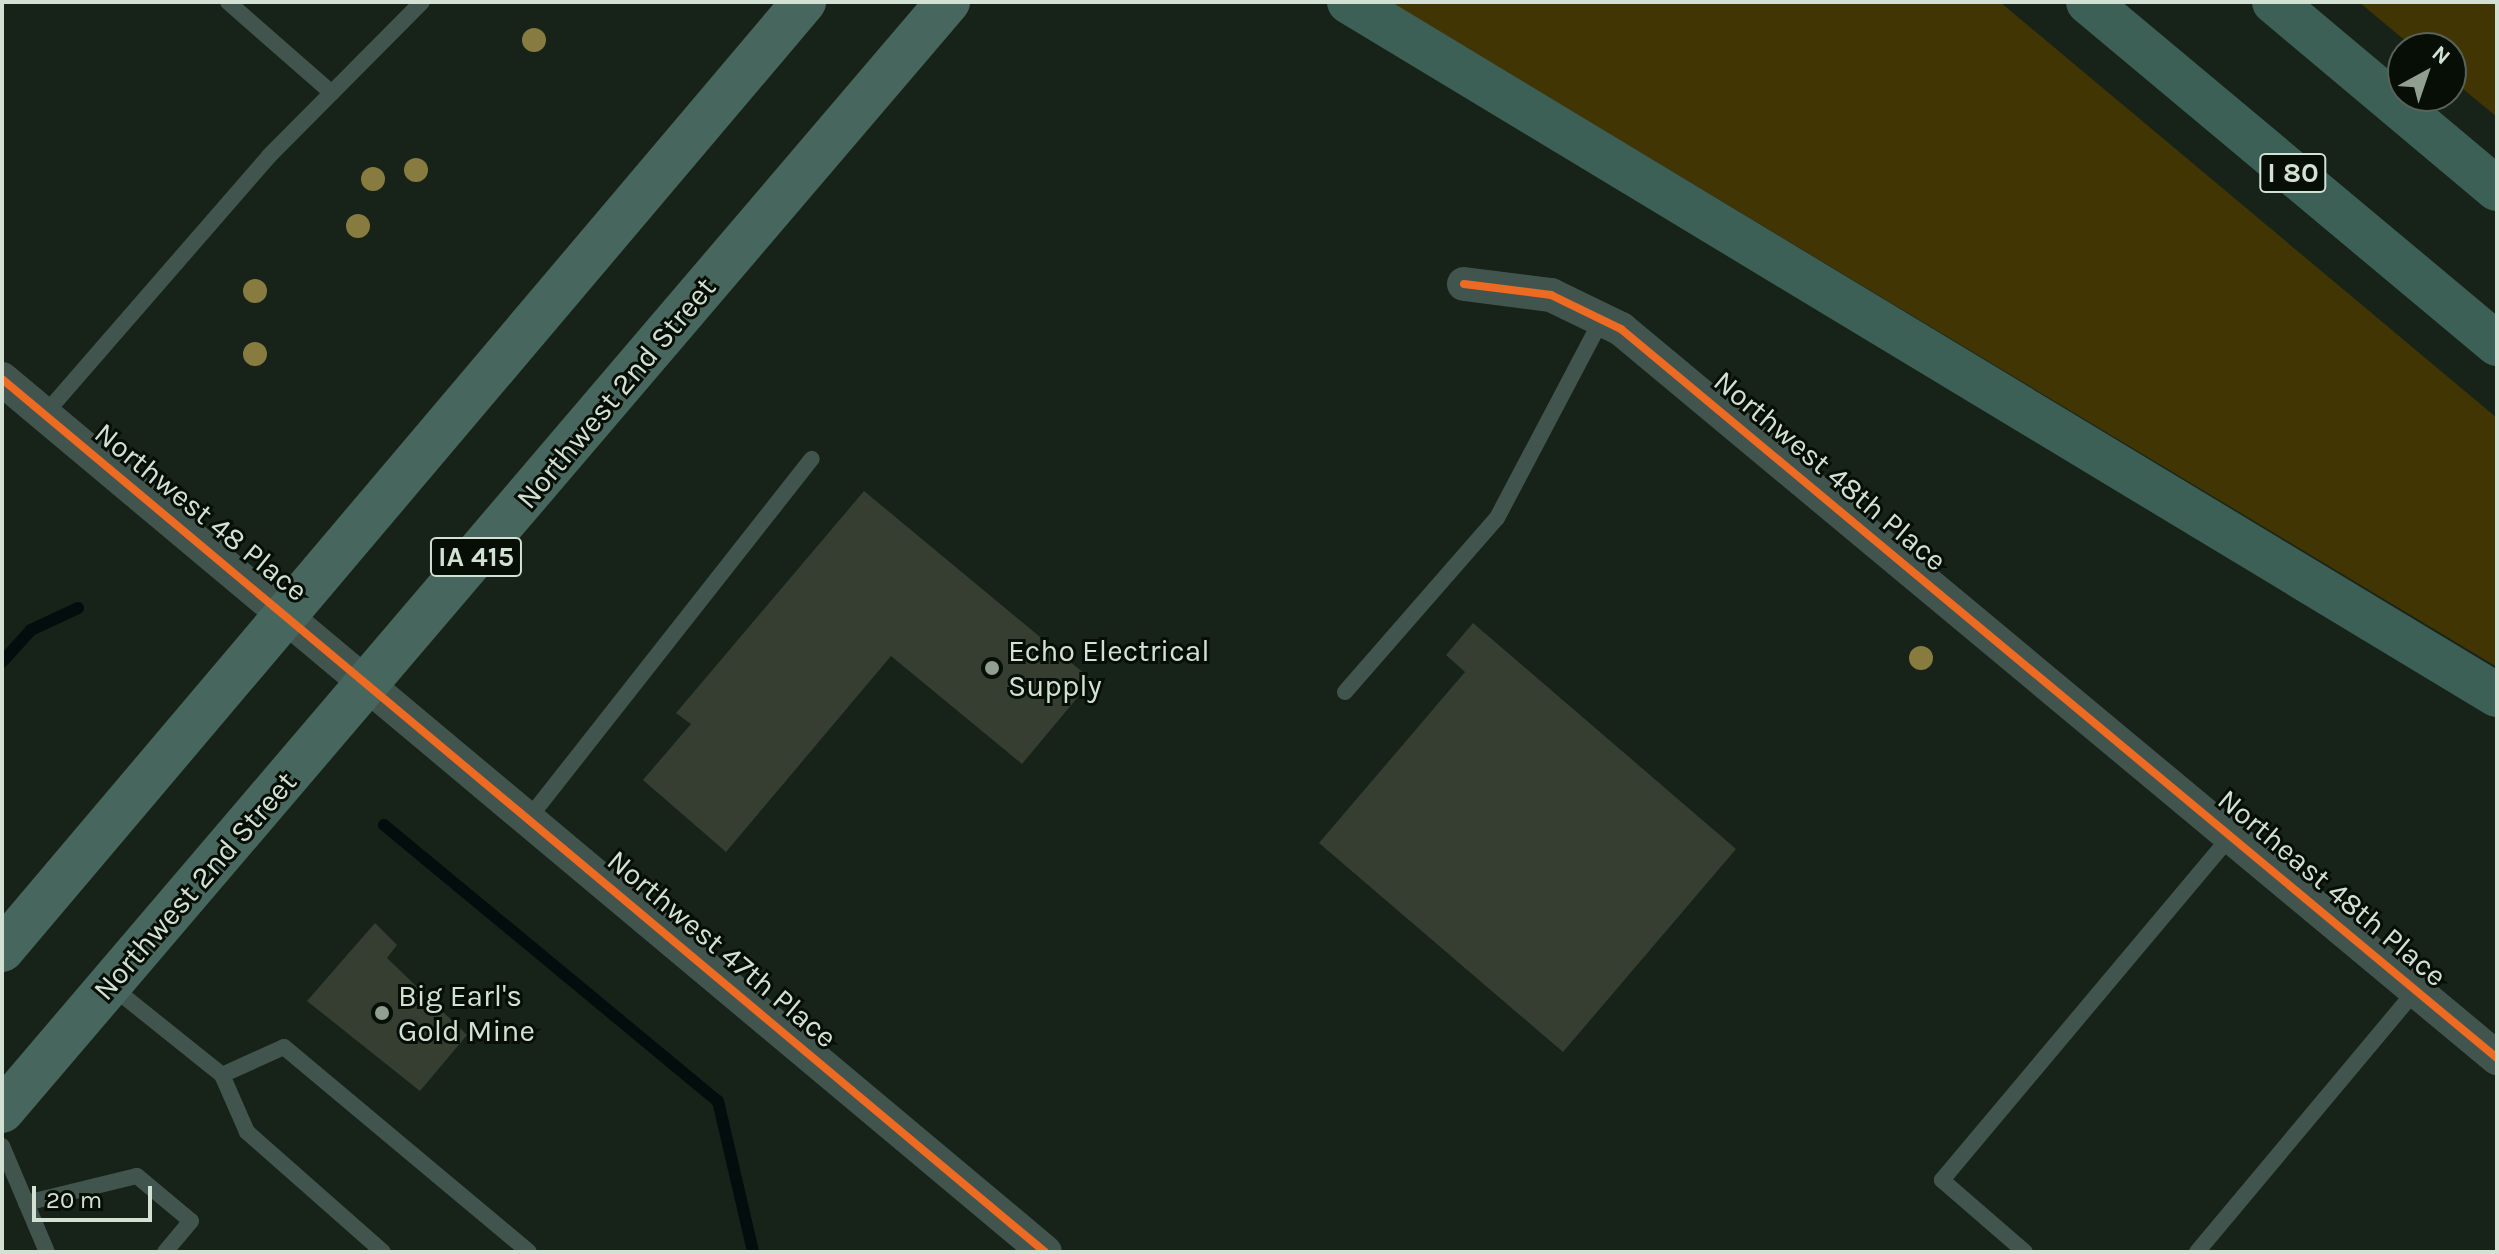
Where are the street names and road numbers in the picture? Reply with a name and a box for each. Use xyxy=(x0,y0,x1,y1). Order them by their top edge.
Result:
road number: I 80 xyxy=(2259,149,2327,197)
street label: Northwest 2nd Street xyxy=(509,270,723,516)
street label: Northwest 48th Place xyxy=(1706,363,1954,579)
street label: Northwest 48 Place xyxy=(87,415,315,609)
road number: IA 415 xyxy=(428,533,524,581)
street label: Northwest 2nd Street xyxy=(86,764,304,1008)
street label: Northeast 48th Place xyxy=(2210,782,2454,994)
street label: Northwest 47th Place xyxy=(600,843,844,1055)

